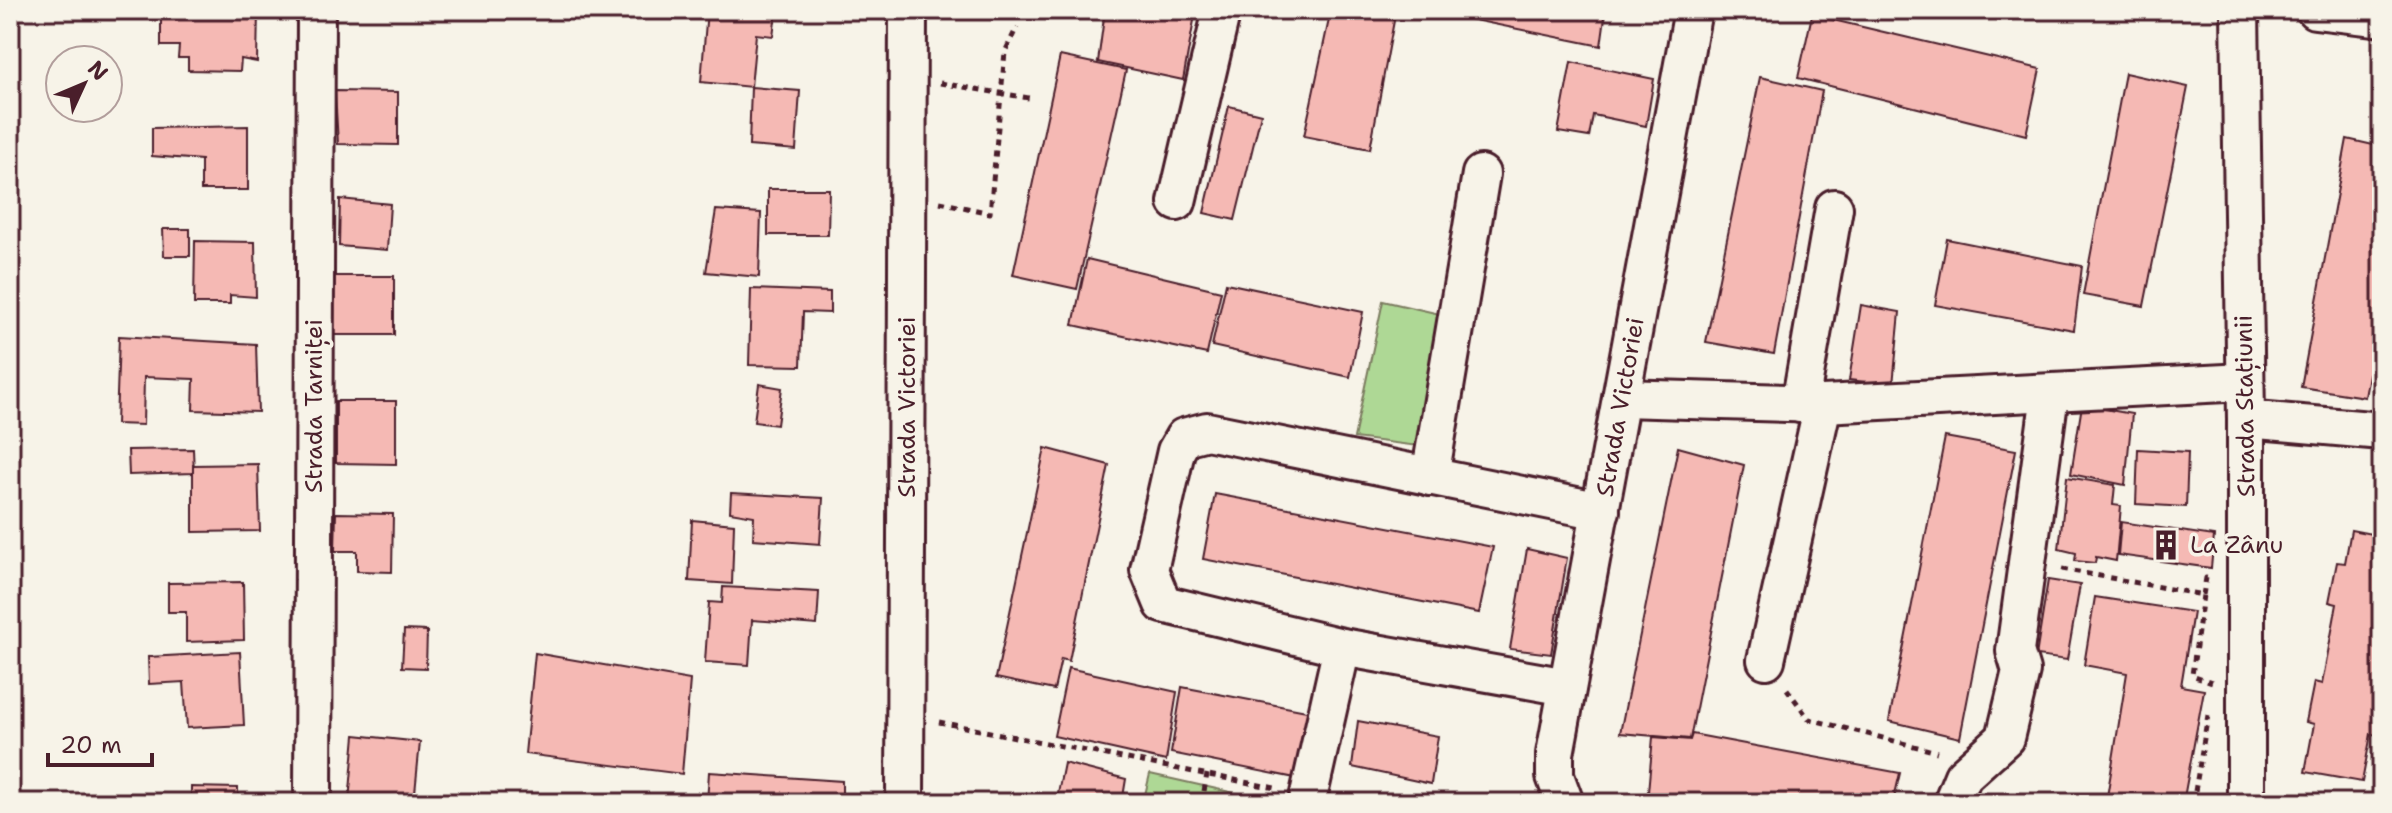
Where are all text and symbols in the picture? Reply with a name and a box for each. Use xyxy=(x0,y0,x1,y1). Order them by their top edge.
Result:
north arrow xyxy=(44,44,124,124)
text: N xyxy=(82,54,115,87)
street label: Strada Victoriei xyxy=(1589,315,1651,499)
street label: Strada Stațiunii xyxy=(2227,315,2263,497)
street label: Strada Victoriei xyxy=(891,316,923,498)
street label: Strada Tarniței xyxy=(298,319,330,493)
building icon: La Zânu xyxy=(2149,528,2183,562)
place label: La Zânu xyxy=(2190,529,2283,561)
scale bar xyxy=(48,717,152,767)
text: 20 m xyxy=(60,729,122,761)

